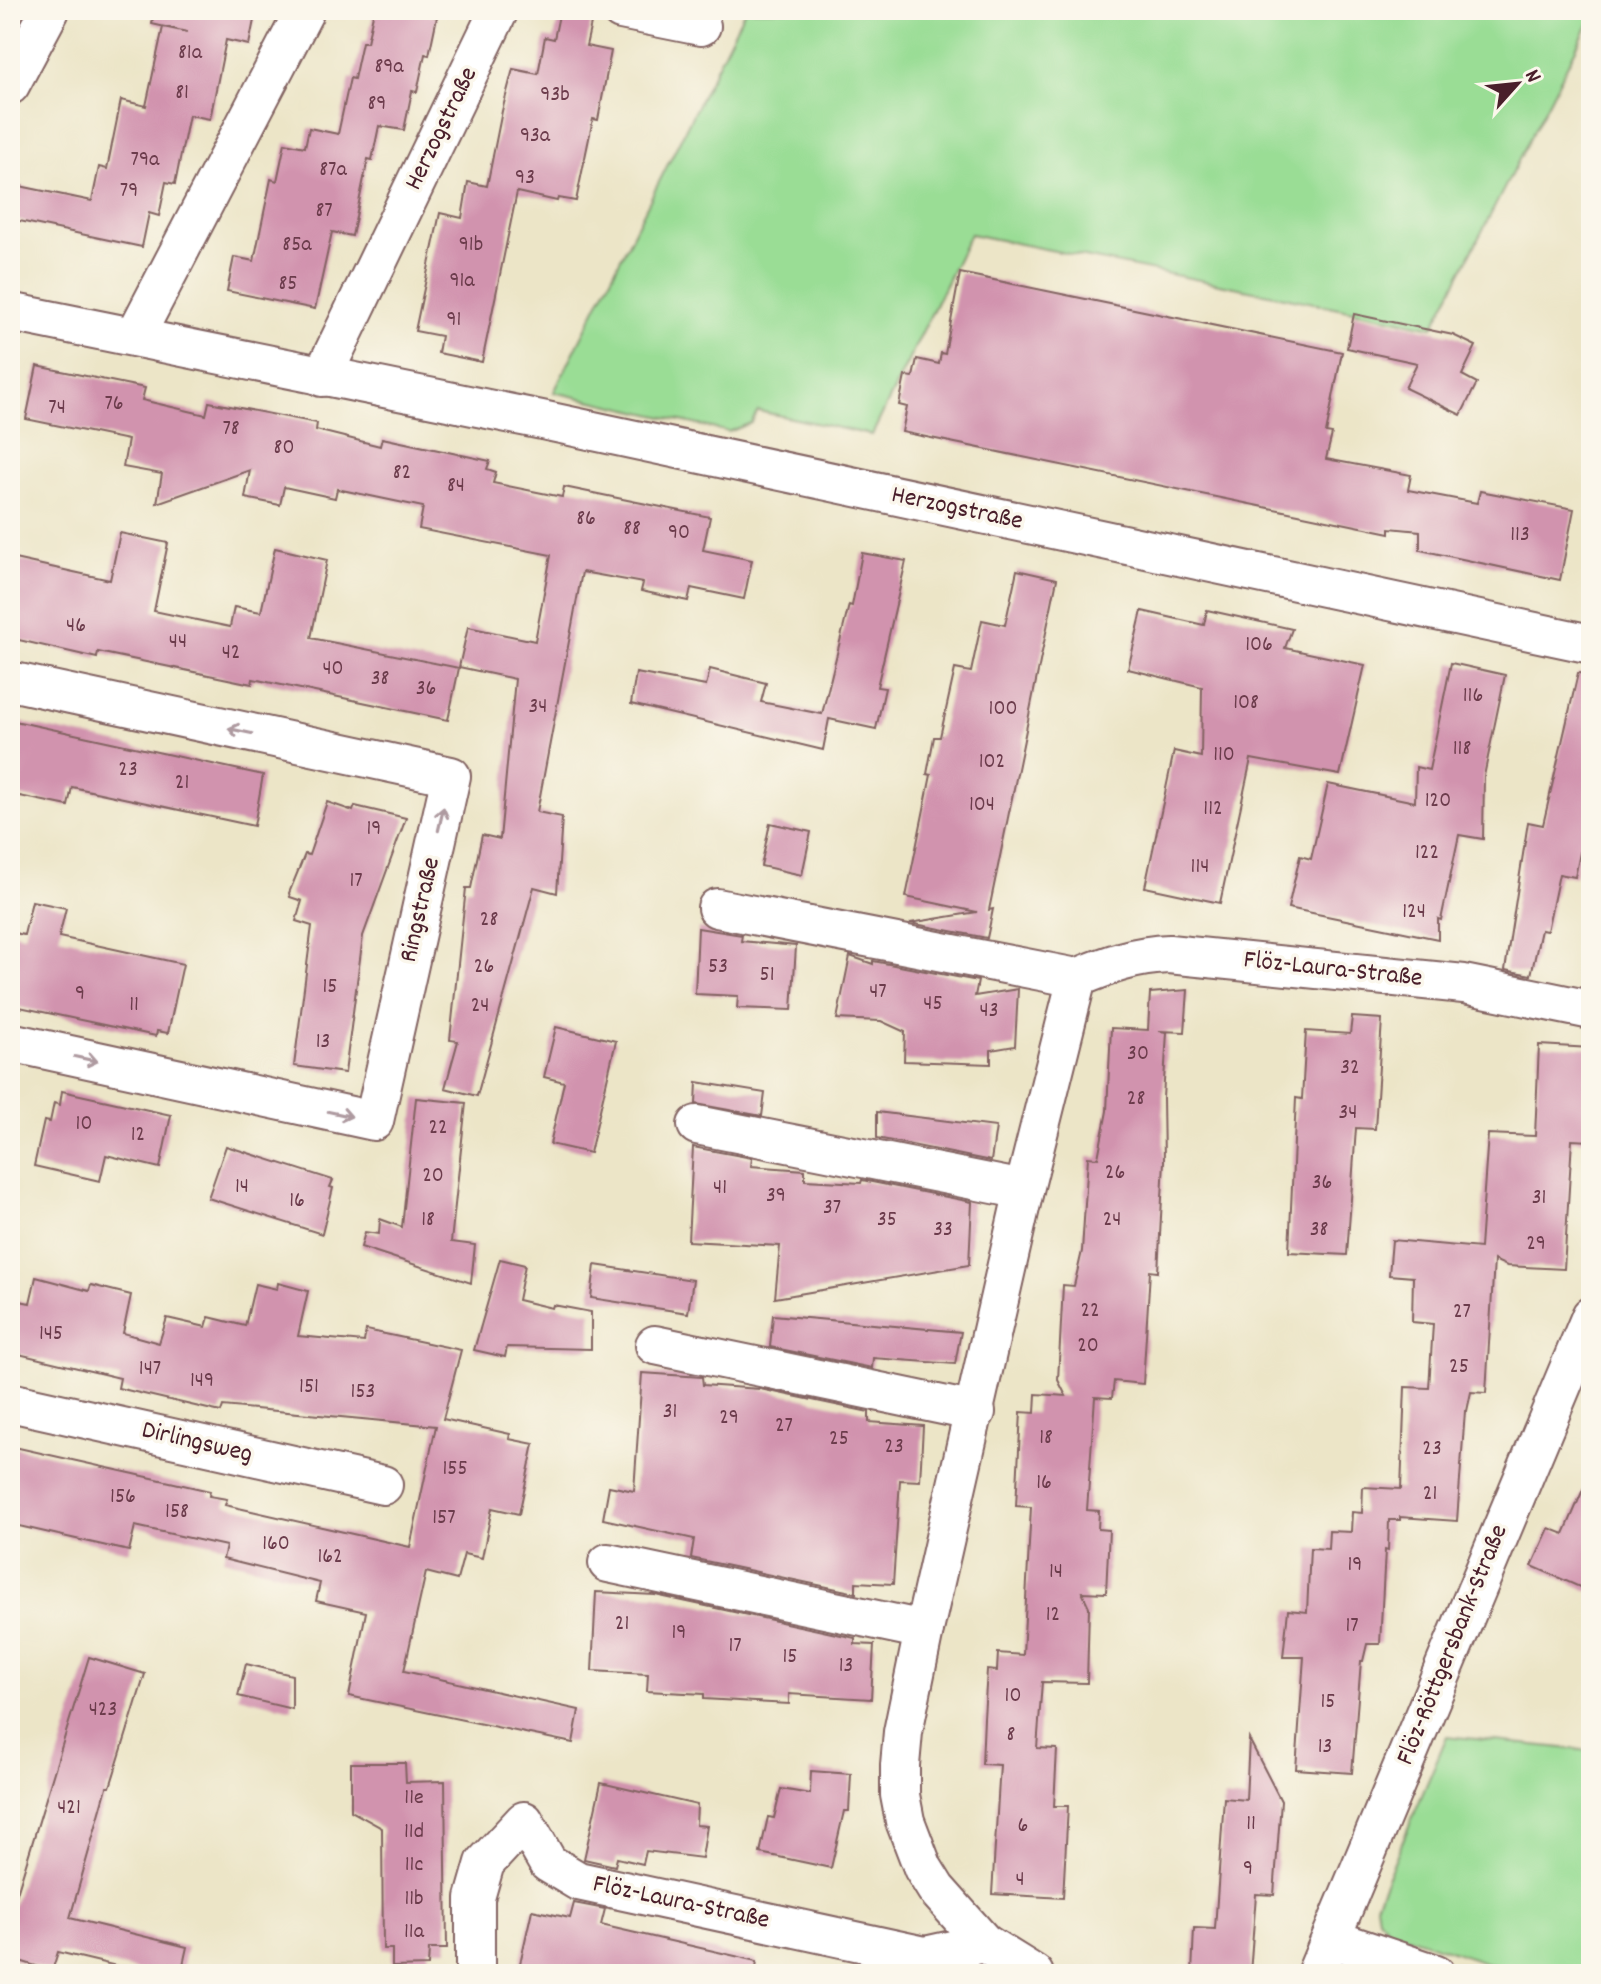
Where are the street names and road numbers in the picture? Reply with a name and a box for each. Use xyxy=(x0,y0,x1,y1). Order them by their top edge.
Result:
street label: Herzogstraße xyxy=(396,61,488,197)
street label: Herzogstraße xyxy=(888,477,1026,541)
street label: Ringstraße xyxy=(391,854,451,966)
street label: Flöz-Laura-Straße xyxy=(1242,942,1424,998)
street label: Dirlingsweg xyxy=(138,1412,256,1474)
street label: Flöz-Röttgersbank-Straße xyxy=(1388,1519,1518,1771)
street label: Flöz-Laura-Straße xyxy=(589,1866,773,1940)

